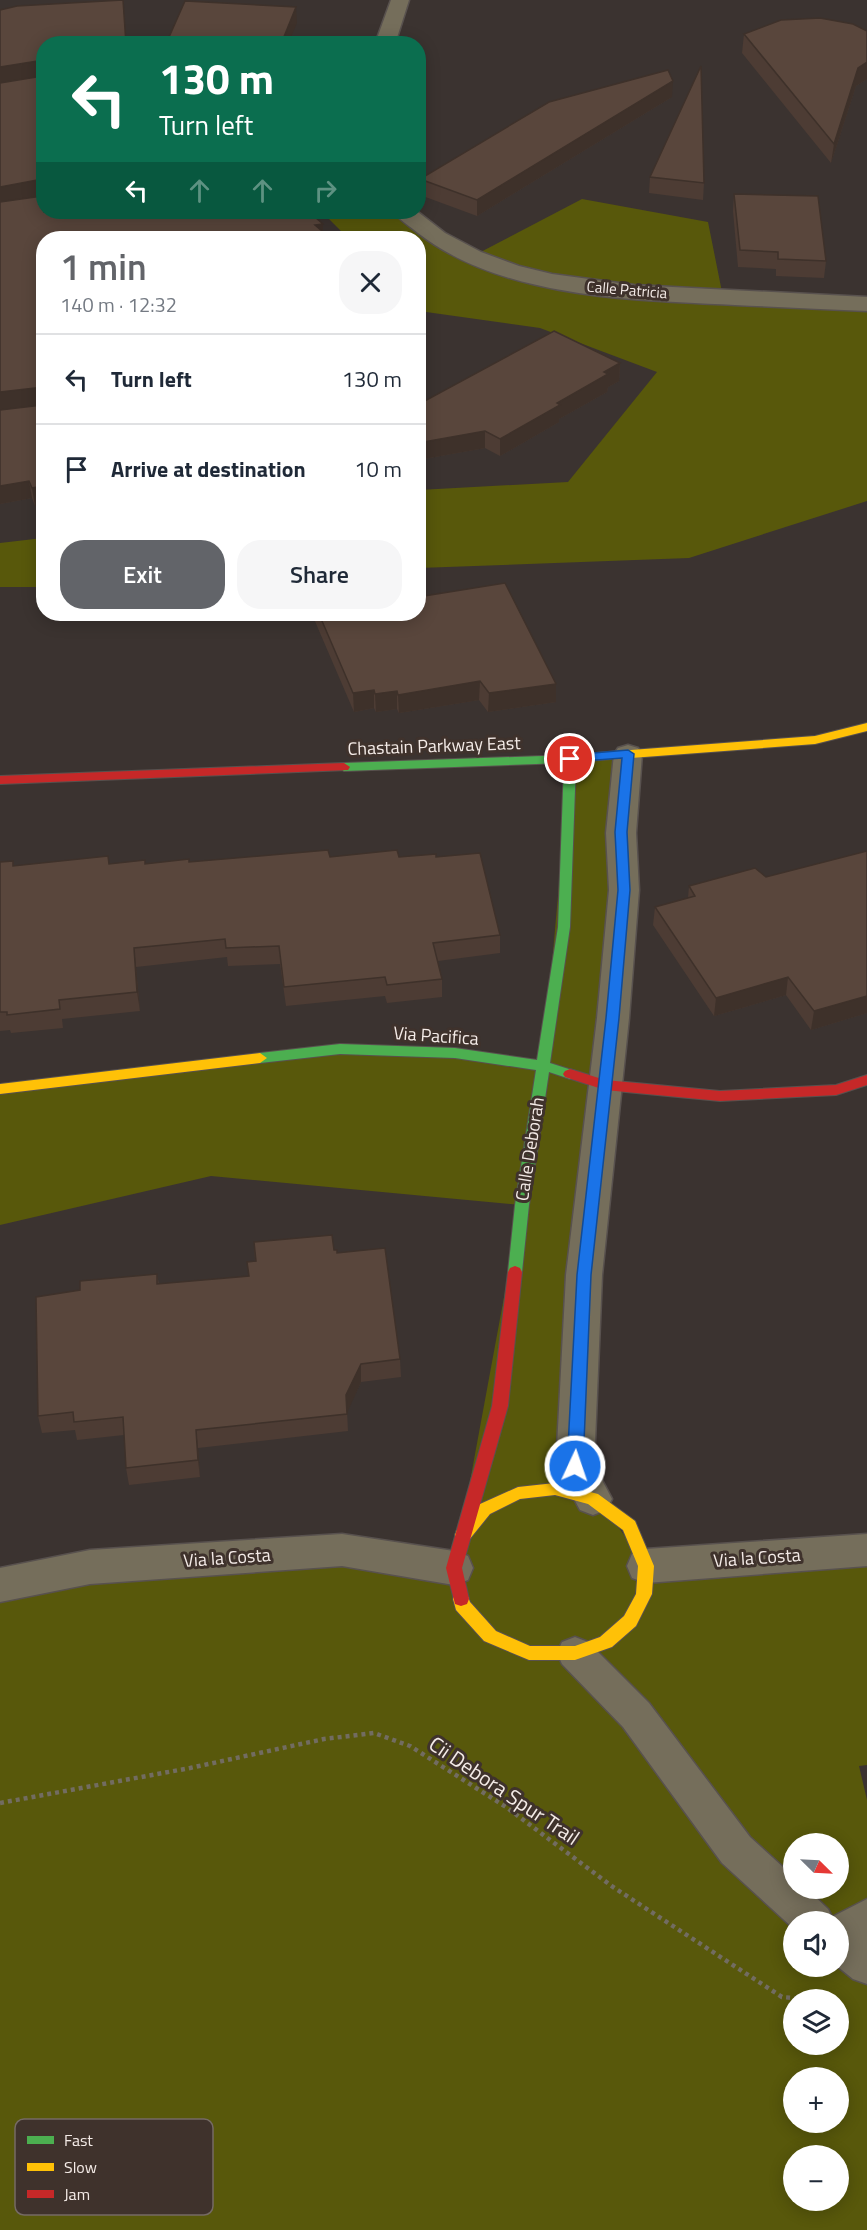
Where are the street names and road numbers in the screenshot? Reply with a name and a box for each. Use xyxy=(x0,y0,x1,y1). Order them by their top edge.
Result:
street label: Calle Patricia xyxy=(586,275,669,305)
street label: Chastain Parkway East xyxy=(347,729,522,762)
street label: Via Pacifica xyxy=(392,1019,480,1052)
street label: Calle Deborah xyxy=(508,1095,551,1203)
street label: Via la Costa xyxy=(182,1541,271,1574)
street label: Via la Costa xyxy=(712,1541,801,1574)
street label: Cii Debora Spur Trail xyxy=(423,1728,586,1853)

